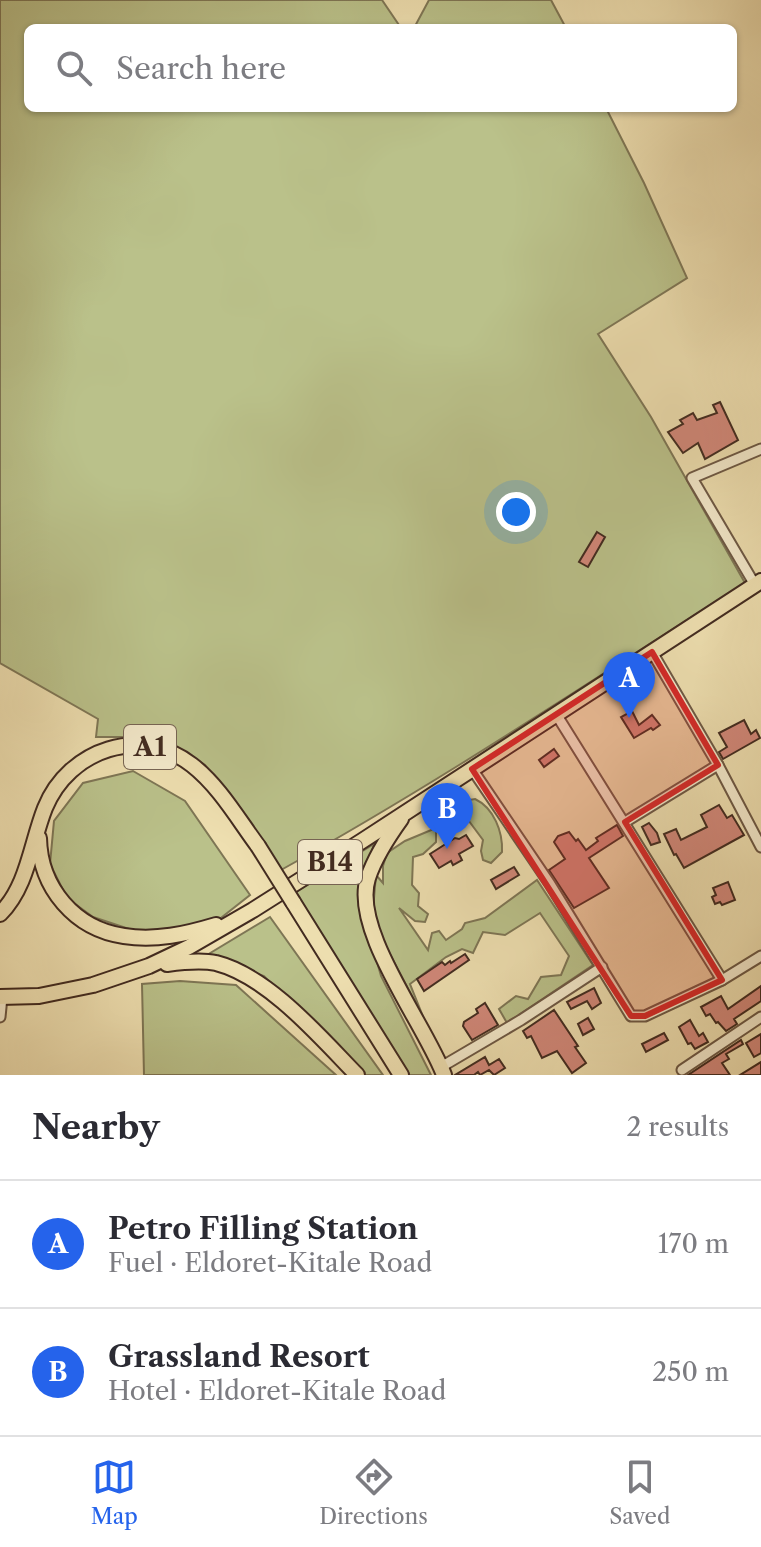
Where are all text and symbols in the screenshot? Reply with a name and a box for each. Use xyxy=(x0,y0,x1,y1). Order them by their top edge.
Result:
search box xyxy=(24,24,737,112)
icon: search xyxy=(52,46,96,90)
text: Search here xyxy=(116,50,286,87)
your location xyxy=(496,492,536,532)
pin: A xyxy=(603,652,655,718)
road number: A1 xyxy=(124,725,176,769)
pin: B xyxy=(421,783,473,849)
road number: B14 xyxy=(298,840,362,884)
text: Nearby xyxy=(32,1106,160,1148)
text: 2 results xyxy=(626,1111,729,1143)
text: Petro Filling Station xyxy=(108,1210,418,1247)
text: A xyxy=(48,1228,68,1260)
text: 170 m xyxy=(658,1228,729,1260)
text: Fuel · Eldoret-Kitale Road xyxy=(108,1247,432,1279)
text: Grassland Resort xyxy=(108,1338,370,1375)
text: B xyxy=(48,1356,68,1388)
text: 250 m xyxy=(652,1356,729,1388)
text: Hotel · Eldoret-Kitale Road xyxy=(108,1375,446,1407)
tab: Map xyxy=(91,1455,138,1530)
tab: Directions xyxy=(319,1455,428,1530)
tab: Saved xyxy=(609,1455,670,1530)

